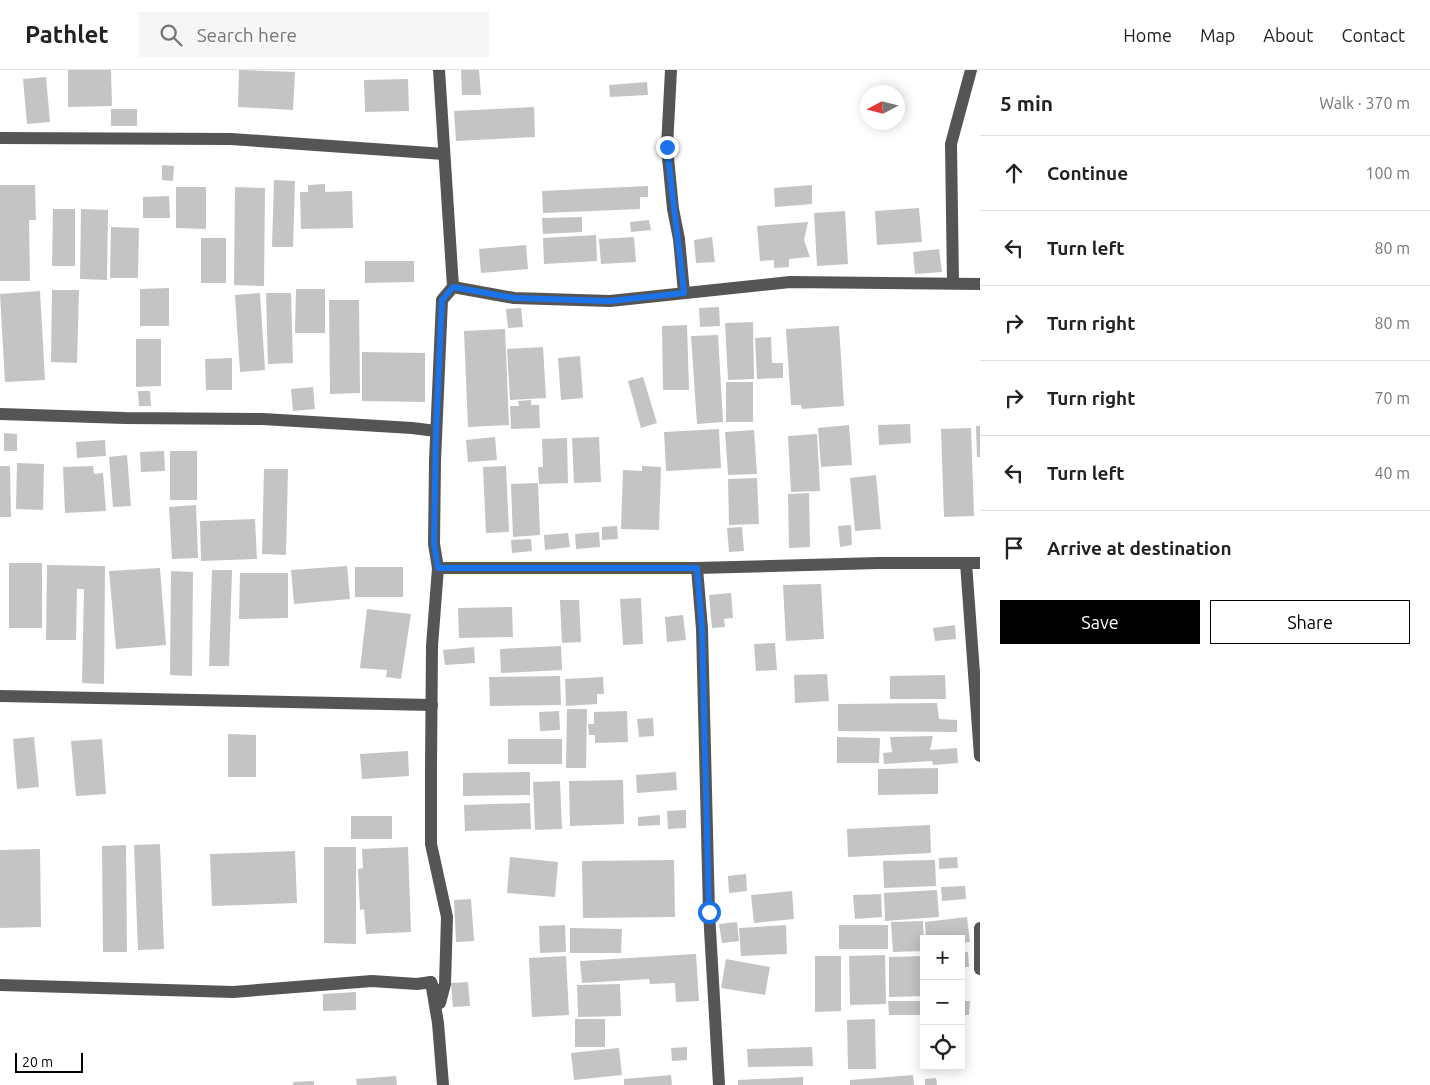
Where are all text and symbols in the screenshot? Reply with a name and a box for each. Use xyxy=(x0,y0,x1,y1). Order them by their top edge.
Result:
search box xyxy=(139,12,489,57)
text: Pathlet xyxy=(25,21,109,48)
icon: search xyxy=(157,21,185,49)
text: Search here xyxy=(197,24,297,46)
text: Home xyxy=(1123,25,1172,45)
text: Map xyxy=(1200,25,1235,45)
text: About xyxy=(1263,25,1313,45)
text: Contact xyxy=(1341,25,1405,45)
north arrow xyxy=(860,85,905,130)
text: 5 min xyxy=(1000,91,1053,115)
text: Walk · 370 m xyxy=(1319,94,1410,112)
route end xyxy=(656,136,679,159)
icon: ahead xyxy=(1000,159,1028,187)
text: Continue xyxy=(1047,162,1128,184)
text: 100 m xyxy=(1365,164,1410,182)
icon: left xyxy=(1000,234,1028,262)
text: Turn left xyxy=(1047,237,1125,259)
text: 80 m xyxy=(1374,239,1410,257)
icon: right xyxy=(1000,309,1028,337)
text: Turn right xyxy=(1047,312,1135,334)
text: 80 m xyxy=(1374,314,1410,332)
icon: right xyxy=(1000,384,1028,412)
text: Turn right xyxy=(1047,387,1135,409)
text: 70 m xyxy=(1374,389,1410,407)
icon: left xyxy=(1000,459,1028,487)
text: Turn left xyxy=(1047,462,1125,484)
text: 40 m xyxy=(1374,464,1410,482)
icon: arrive xyxy=(1000,534,1028,562)
text: Arrive at destination xyxy=(1047,537,1232,559)
button: Save xyxy=(1000,600,1200,644)
button: Share xyxy=(1210,600,1410,644)
route start xyxy=(698,901,721,924)
map controls xyxy=(920,935,965,1070)
button: + xyxy=(920,935,965,980)
button: − xyxy=(920,980,965,1025)
button: locate xyxy=(920,1025,965,1070)
scale bar xyxy=(15,1050,82,1073)
text: 20 m xyxy=(22,1054,53,1070)

